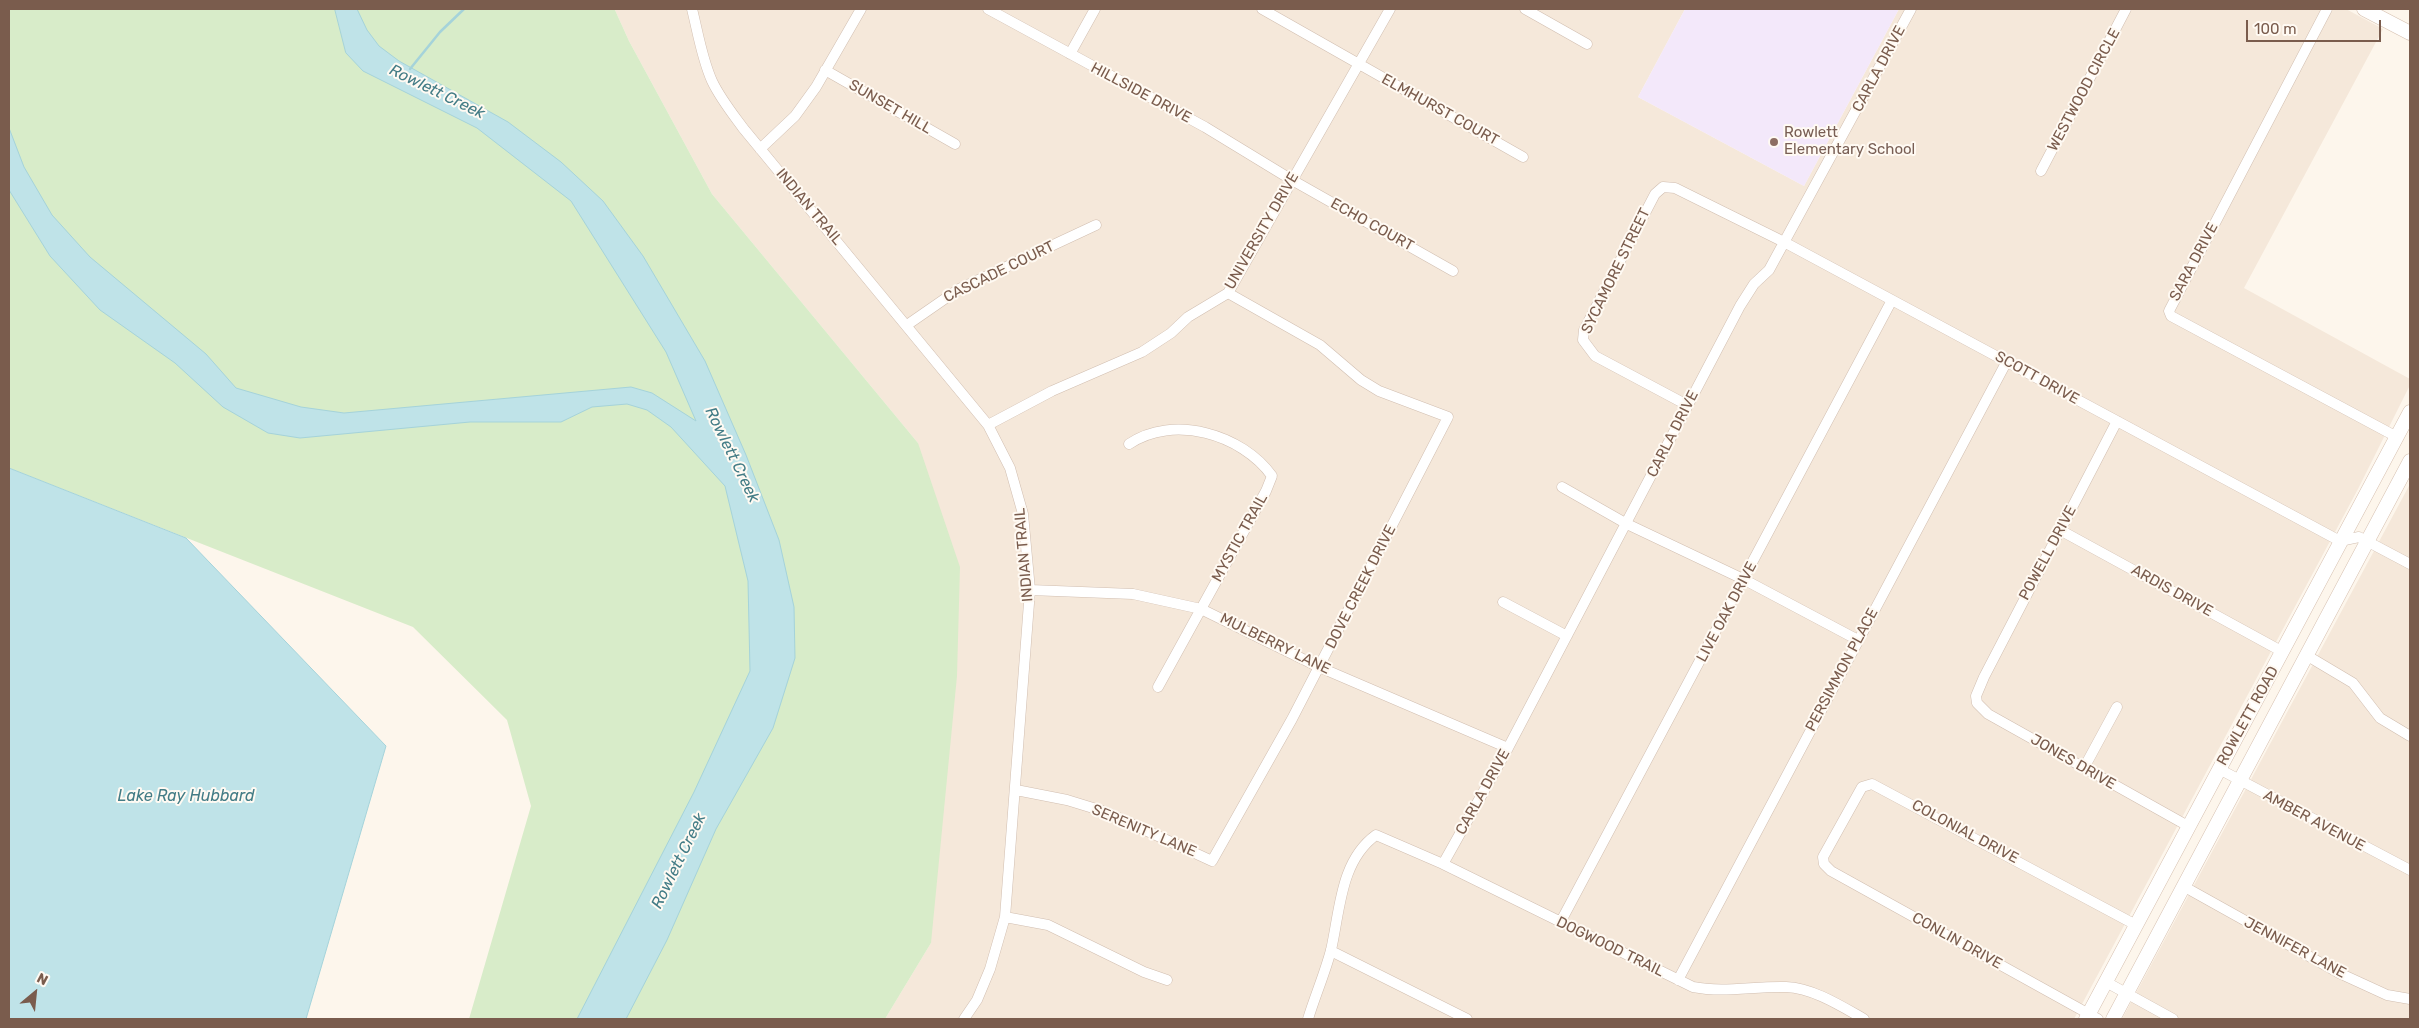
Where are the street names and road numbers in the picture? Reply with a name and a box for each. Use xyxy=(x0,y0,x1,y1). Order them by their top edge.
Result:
street label: CARLA DRIVE xyxy=(1849,23,1909,115)
street label: WESTWOOD CIRCLE xyxy=(2044,25,2124,155)
street label: HILLSIDE DRIVE xyxy=(1088,59,1194,127)
street label: ELMHURST COURT xyxy=(1378,70,1502,150)
street label: SUNSET HILL xyxy=(845,76,935,138)
street label: INDIAN TRAIL xyxy=(772,165,846,249)
street label: UNIVERSITY DRIVE xyxy=(1221,169,1303,293)
street label: ECHO COURT xyxy=(1327,195,1417,255)
street label: SYCAMORE STREET xyxy=(1578,205,1654,337)
street label: SARA DRIVE xyxy=(2166,220,2222,304)
street label: CASCADE COURT xyxy=(941,237,1057,307)
street label: SCOTT DRIVE xyxy=(1992,347,2082,409)
street label: CARLA DRIVE xyxy=(1643,388,1703,480)
street label: MYSTIC TRAIL xyxy=(1208,491,1272,585)
street label: POWELL DRIVE xyxy=(2016,503,2080,603)
street label: INDIAN TRAIL xyxy=(1011,507,1037,603)
street label: DOVE CREEK DRIVE xyxy=(1322,522,1400,652)
street label: LIVE OAK DRIVE xyxy=(1693,559,1761,665)
street label: ARDIS DRIVE xyxy=(2128,561,2216,621)
street label: PERSIMMON PLACE xyxy=(1802,605,1882,735)
street label: MULBERRY LANE xyxy=(1217,609,1333,679)
street label: ROWLETT ROAD xyxy=(2213,663,2283,769)
street label: JONES DRIVE xyxy=(2027,730,2119,794)
street label: CARLA DRIVE xyxy=(1452,746,1514,838)
street label: AMBER AVENUE xyxy=(2260,787,2368,855)
street label: COLONIAL DRIVE xyxy=(1908,796,2022,868)
street label: SERENITY LANE xyxy=(1089,801,1199,861)
street label: CONLIN DRIVE xyxy=(1909,909,2005,973)
street label: DOGWOOD TRAIL xyxy=(1553,913,1667,981)
street label: JENNIFER LANE xyxy=(2241,914,2349,982)

